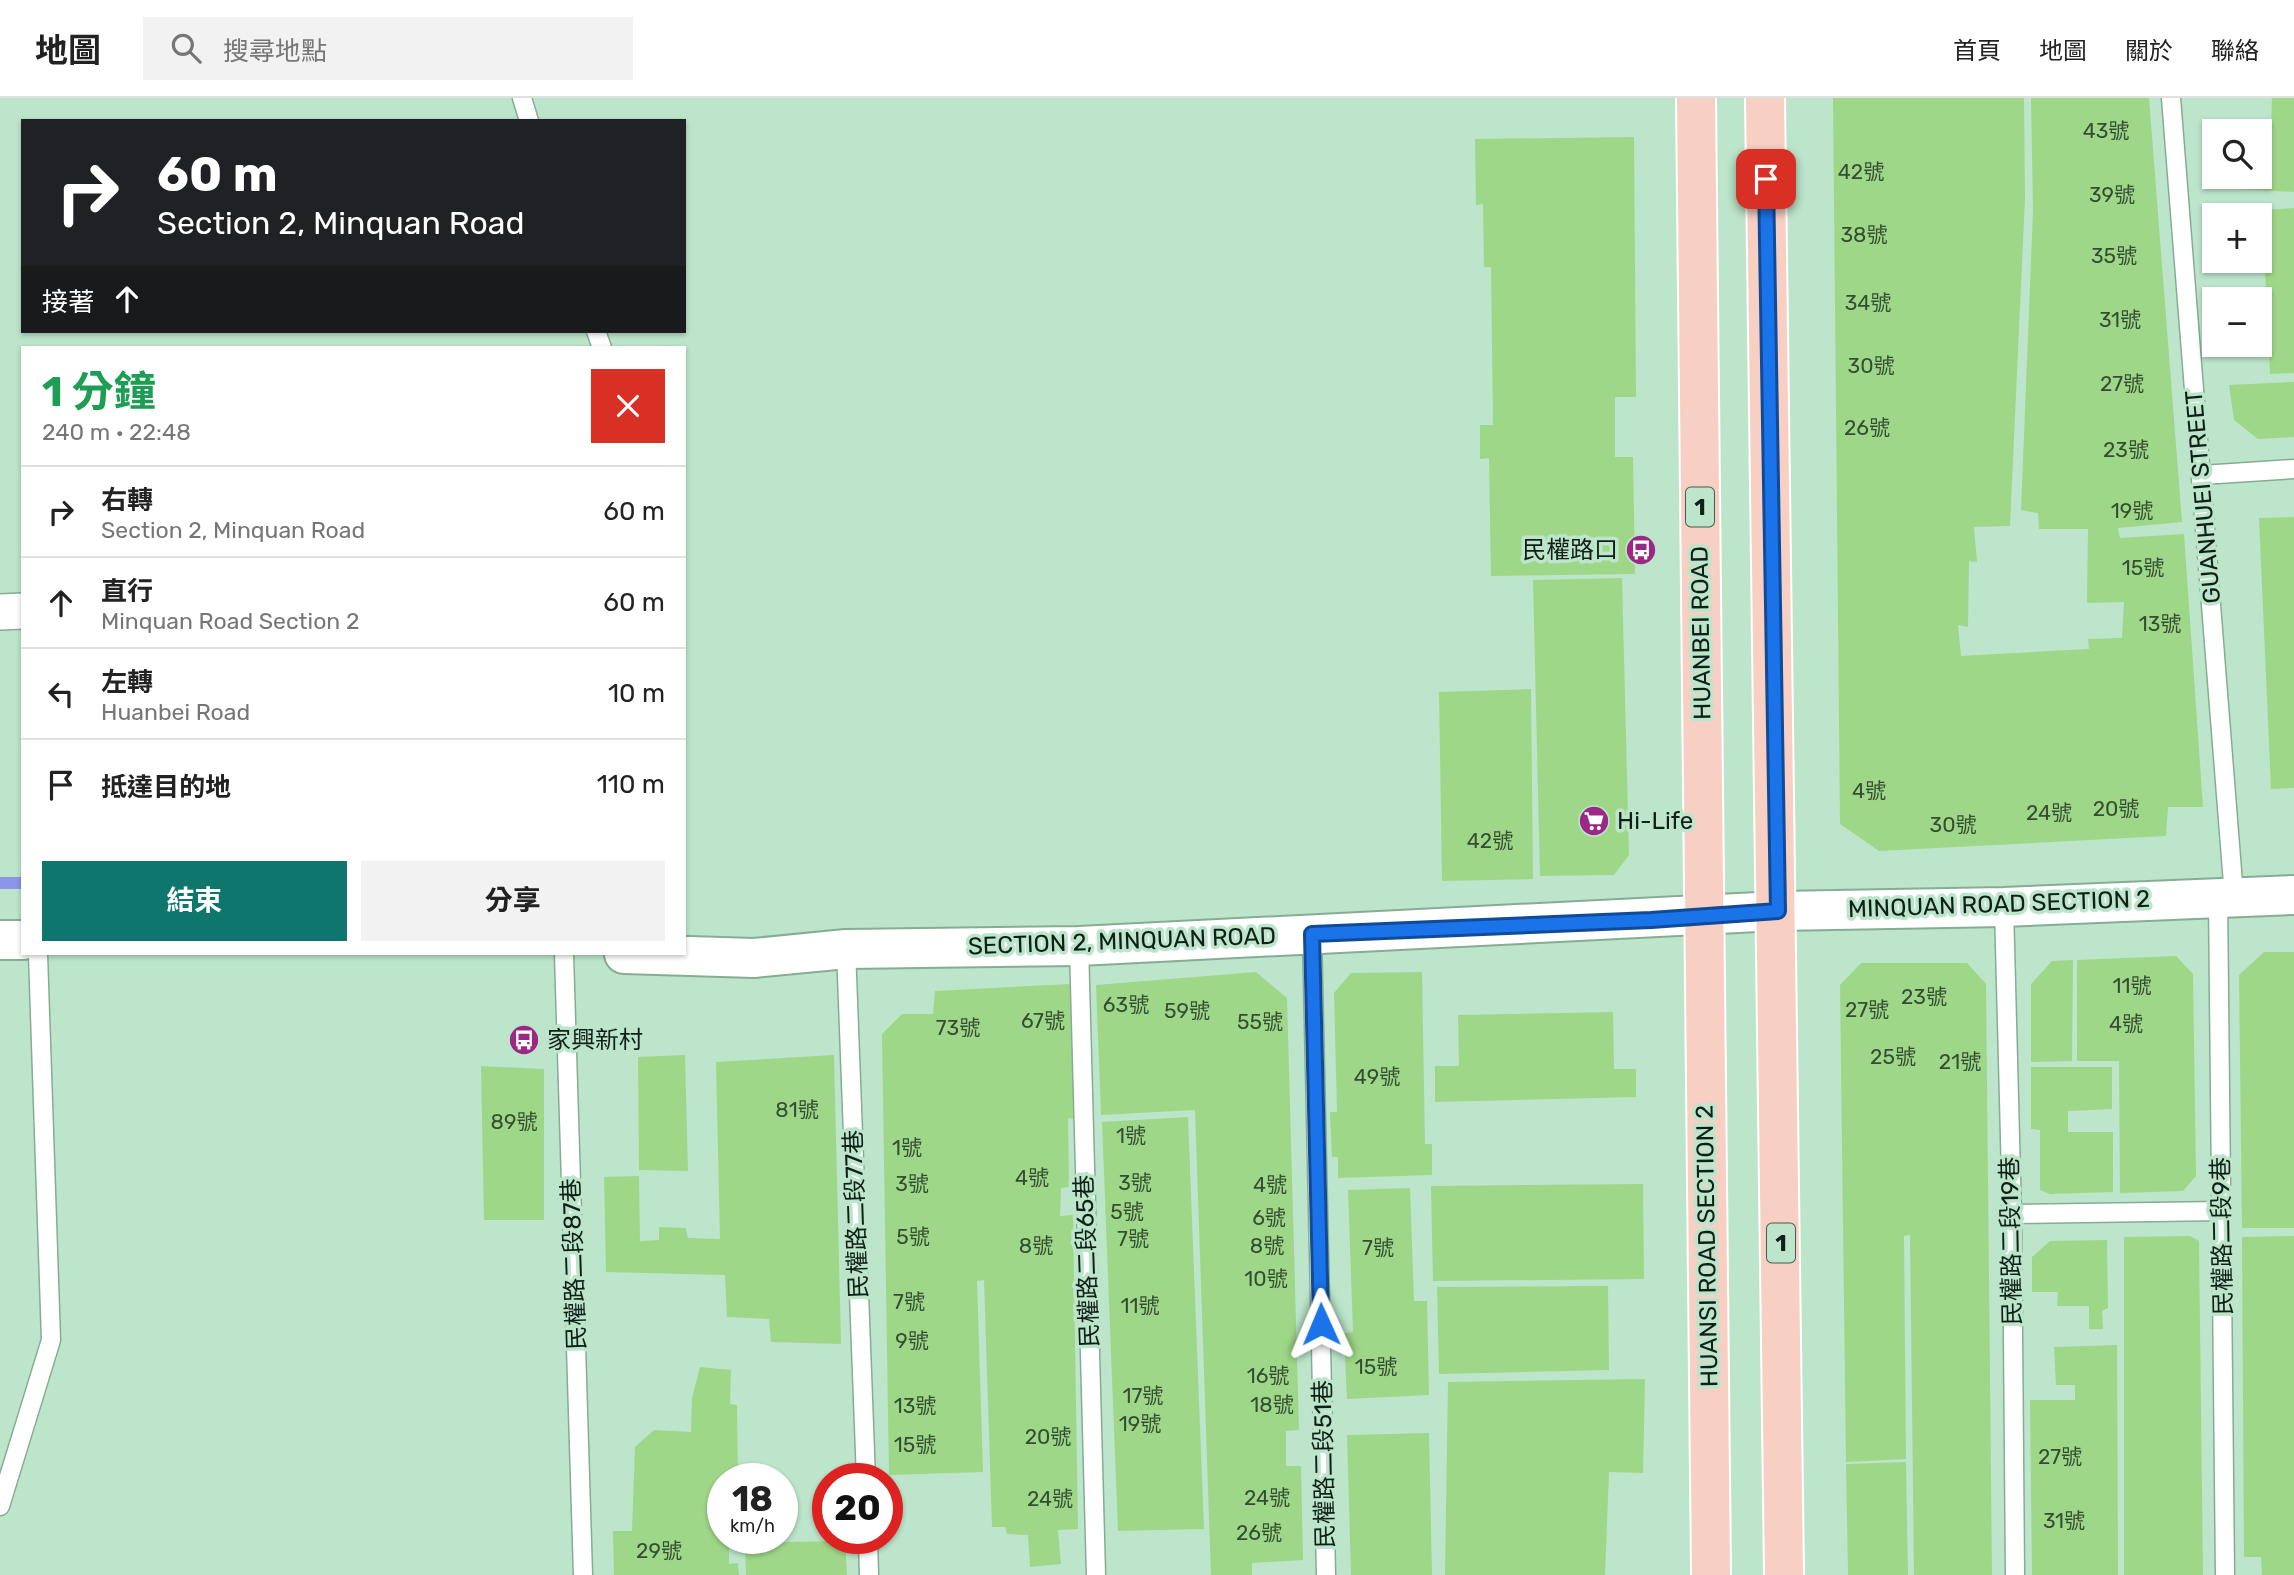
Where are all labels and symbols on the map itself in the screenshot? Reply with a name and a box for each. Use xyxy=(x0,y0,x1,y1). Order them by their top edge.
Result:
house number: 43號 xyxy=(2083,118,2129,143)
pin xyxy=(1736,149,1796,209)
house number: 42號 xyxy=(1838,159,1884,184)
house number: 39號 xyxy=(2089,182,2135,207)
house number: 38號 xyxy=(1841,222,1887,247)
house number: 35號 xyxy=(2091,243,2137,268)
house number: 34號 xyxy=(1845,290,1891,315)
house number: 31號 xyxy=(2099,307,2141,332)
house number: 30號 xyxy=(1848,353,1894,378)
house number: 27號 xyxy=(2100,371,2144,396)
street label: GUANHUEI STREET xyxy=(2180,389,2226,605)
house number: 26號 xyxy=(1844,415,1890,440)
house number: 23號 xyxy=(2103,437,2149,462)
road number: 1 xyxy=(1686,488,1714,526)
house number: 19號 xyxy=(2111,498,2153,523)
bus stop icon: 民權路口 xyxy=(1624,533,1658,567)
place label: 民權路口 xyxy=(1522,536,1618,564)
street label: HUANBEI ROAD xyxy=(1685,546,1717,720)
house number: 15號 xyxy=(2122,555,2164,580)
house number: 13號 xyxy=(2139,611,2181,636)
house number: 4號 xyxy=(1852,778,1886,803)
house number: 20號 xyxy=(2093,796,2139,821)
house number: 24號 xyxy=(2026,800,2072,825)
supermarket icon: Hi-Life xyxy=(1577,804,1611,838)
place label: Hi-Life xyxy=(1617,807,1693,835)
house number: 30號 xyxy=(1930,812,1976,837)
house number: 42號 xyxy=(1467,828,1513,853)
street label: MINQUAN ROAD SECTION 2 xyxy=(1847,885,2151,923)
street label: SECTION 2, MINQUAN ROAD xyxy=(967,922,1277,960)
house number: 11號 xyxy=(2113,973,2151,998)
house number: 23號 xyxy=(1901,984,1947,1009)
house number: 63號 xyxy=(1103,992,1149,1017)
house number: 27號 xyxy=(1845,997,1889,1022)
house number: 59號 xyxy=(1164,998,1210,1023)
house number: 67號 xyxy=(1021,1008,1065,1033)
house number: 55號 xyxy=(1237,1009,1283,1034)
house number: 4號 xyxy=(2109,1011,2143,1036)
house number: 73號 xyxy=(936,1015,980,1040)
bus stop icon: 家興新村 xyxy=(507,1023,541,1057)
place label: 家興新村 xyxy=(547,1026,643,1054)
house number: 25號 xyxy=(1870,1044,1916,1069)
house number: 21號 xyxy=(1939,1049,1981,1074)
house number: 49號 xyxy=(1354,1064,1400,1089)
house number: 81號 xyxy=(775,1097,819,1122)
street label: HUANSI ROAD SECTION 2 xyxy=(1691,1105,1723,1387)
house number: 89號 xyxy=(491,1109,537,1134)
house number: 1號 xyxy=(1116,1123,1146,1148)
street label: 民權路二段77巷 xyxy=(839,1129,873,1299)
house number: 1號 xyxy=(892,1135,922,1160)
street label: 民權路二段19巷 xyxy=(1996,1157,2026,1325)
street label: 民權路二段9巷 xyxy=(2207,1157,2237,1315)
house number: 4號 xyxy=(1015,1165,1049,1190)
house number: 3號 xyxy=(1118,1170,1152,1195)
house number: 3號 xyxy=(895,1171,929,1196)
house number: 4號 xyxy=(1253,1172,1287,1197)
street label: 民權路二段65巷 xyxy=(1070,1174,1104,1348)
street label: 民權路二段87巷 xyxy=(557,1178,591,1350)
house number: 5號 xyxy=(1110,1199,1144,1224)
house number: 6號 xyxy=(1252,1205,1286,1230)
house number: 5號 xyxy=(896,1224,930,1249)
road number: 1 xyxy=(1767,1224,1795,1262)
house number: 7號 xyxy=(1117,1226,1149,1251)
house number: 8號 xyxy=(1019,1233,1053,1258)
house number: 8號 xyxy=(1250,1233,1284,1258)
house number: 7號 xyxy=(1362,1235,1394,1260)
house number: 10號 xyxy=(1244,1266,1288,1291)
position arrow xyxy=(1284,1287,1358,1361)
house number: 7號 xyxy=(893,1289,925,1314)
house number: 11號 xyxy=(1121,1293,1159,1318)
house number: 9號 xyxy=(895,1328,929,1353)
house number: 15號 xyxy=(1355,1354,1397,1379)
house number: 16號 xyxy=(1247,1363,1289,1388)
street label: 民權路二段51巷 xyxy=(1309,1380,1339,1548)
house number: 17號 xyxy=(1123,1383,1163,1408)
house number: 18號 xyxy=(1250,1392,1294,1417)
house number: 13號 xyxy=(894,1393,936,1418)
house number: 19號 xyxy=(1119,1411,1161,1436)
house number: 20號 xyxy=(1025,1424,1071,1449)
house number: 15號 xyxy=(894,1432,936,1457)
house number: 27號 xyxy=(2038,1444,2082,1469)
speed limit sign: 20 xyxy=(812,1463,903,1554)
house number: 24號 xyxy=(1244,1485,1290,1510)
house number: 24號 xyxy=(1027,1486,1073,1511)
house number: 31號 xyxy=(2043,1508,2085,1533)
house number: 26號 xyxy=(1236,1520,1282,1545)
house number: 29號 xyxy=(636,1538,682,1563)

